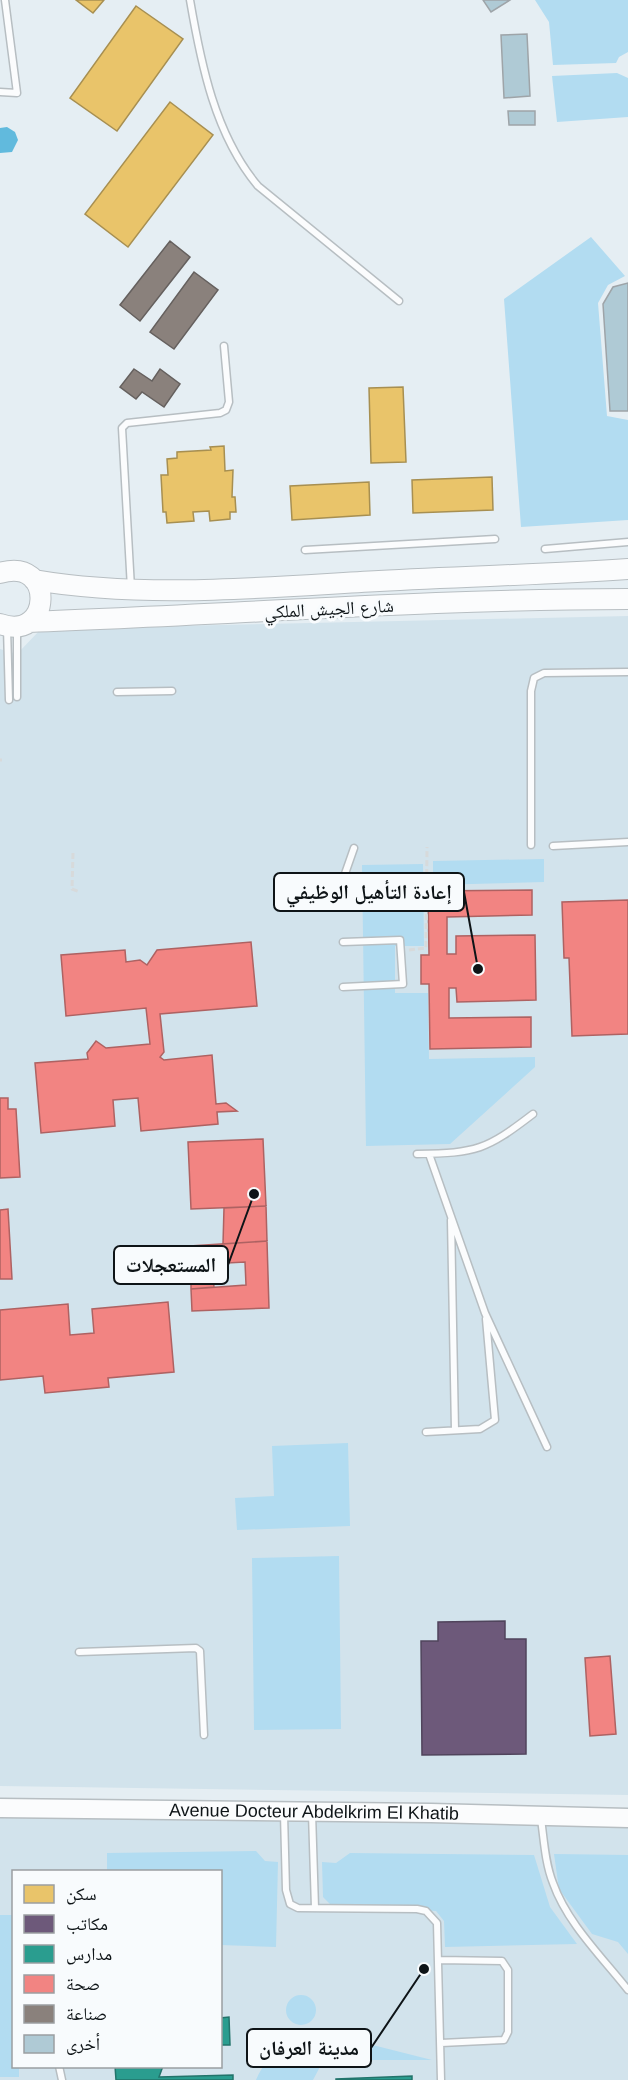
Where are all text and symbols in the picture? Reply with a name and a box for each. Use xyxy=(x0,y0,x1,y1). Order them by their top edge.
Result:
street label: شارع الجيش الملكي xyxy=(264,596,395,627)
callout: إعادة التأهيل الوظيفي xyxy=(274,873,464,911)
text: إعادة التأهيل الوظيفي xyxy=(286,879,452,908)
callout: المستعجلات xyxy=(114,1246,228,1284)
text: المستعجلات xyxy=(126,1254,216,1276)
street label: Avenue Docteur Abdelkrim El Khatib xyxy=(169,1800,459,1824)
legend xyxy=(12,1870,222,2068)
text: سكن xyxy=(66,1884,97,1905)
text: مكاتب xyxy=(66,1914,108,1935)
text: مدارس xyxy=(66,1944,112,1965)
text: صحة xyxy=(66,1974,100,1994)
text: صناعة xyxy=(66,2004,107,2024)
callout: مدينة العرفان xyxy=(247,2029,371,2067)
text: أخرى xyxy=(66,2033,100,2055)
text: مدينة العرفان xyxy=(259,2037,359,2060)

